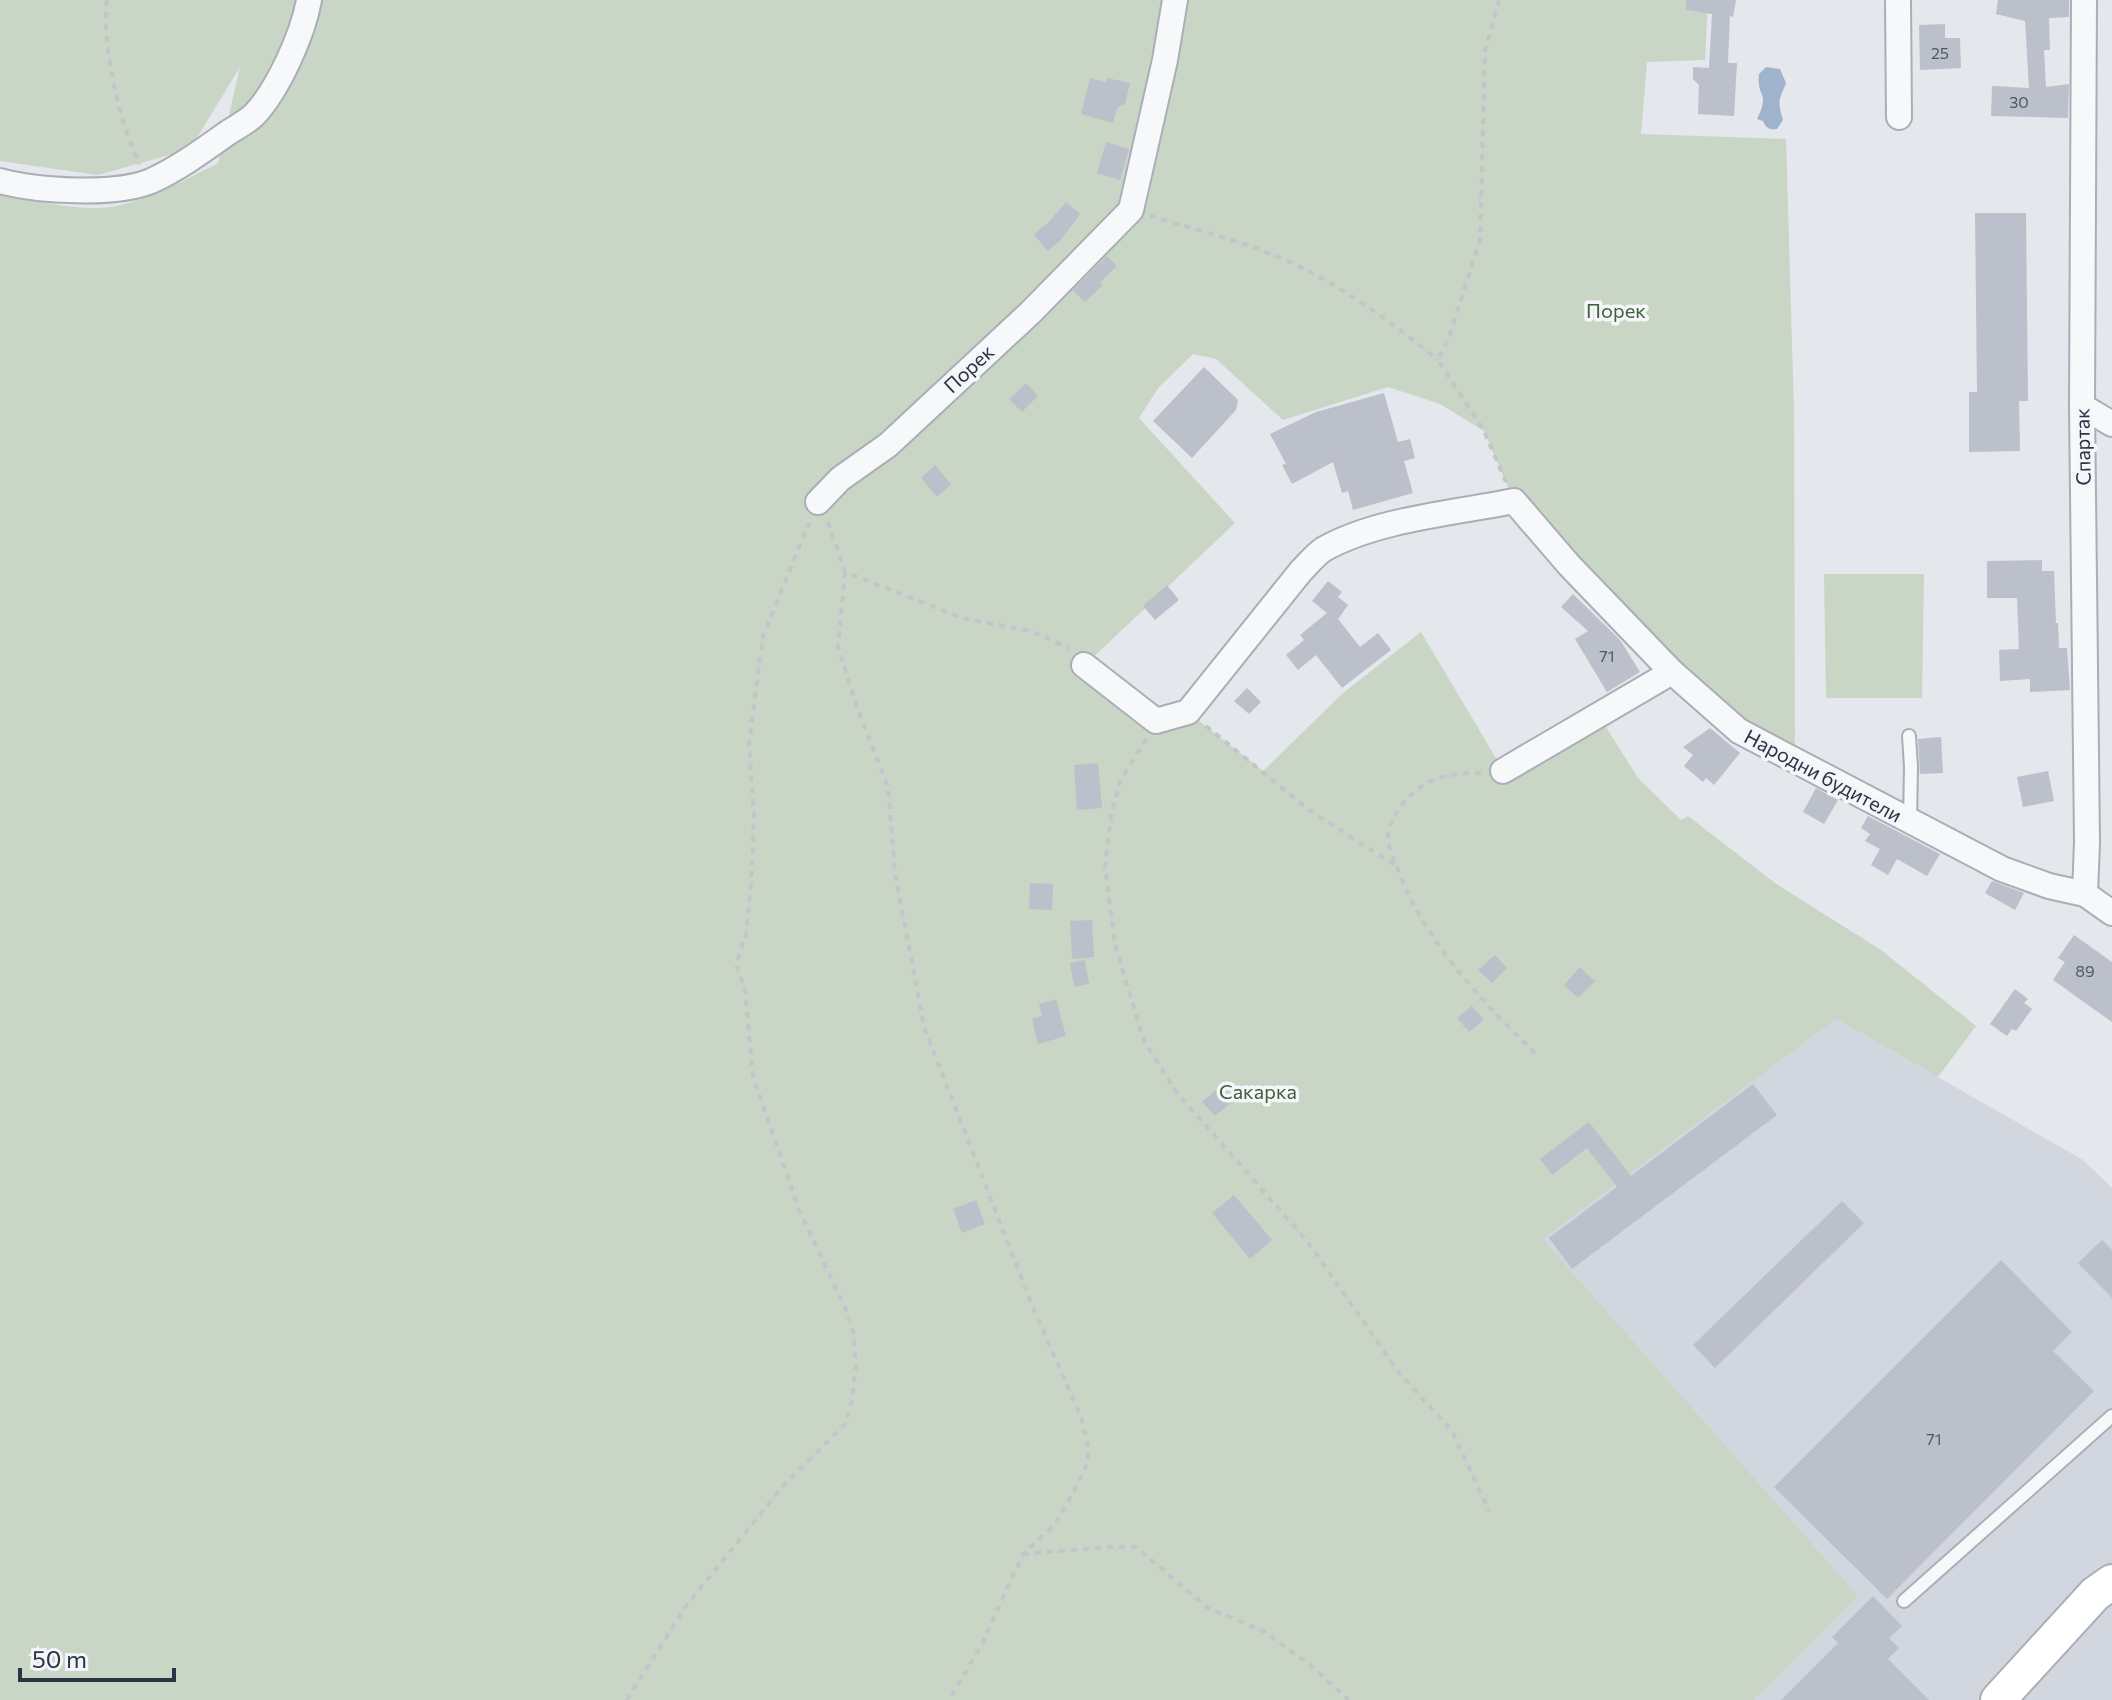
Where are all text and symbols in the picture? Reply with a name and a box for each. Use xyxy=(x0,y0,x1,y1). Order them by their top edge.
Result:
house number: 25 xyxy=(1931,43,1949,62)
house number: 30 xyxy=(2009,92,2029,111)
park label: Порек xyxy=(1586,298,1646,322)
street label: Порек xyxy=(938,339,999,397)
street label: Спартак xyxy=(2069,408,2095,486)
house number: 71 xyxy=(1599,646,1615,665)
street label: Народни будители xyxy=(1741,724,1906,827)
house number: 89 xyxy=(2075,961,2095,980)
park label: Сакарка xyxy=(1219,1079,1297,1103)
house number: 71 xyxy=(1926,1429,1942,1448)
scale bar xyxy=(20,1632,174,1682)
text: 50 m xyxy=(32,1644,87,1673)

